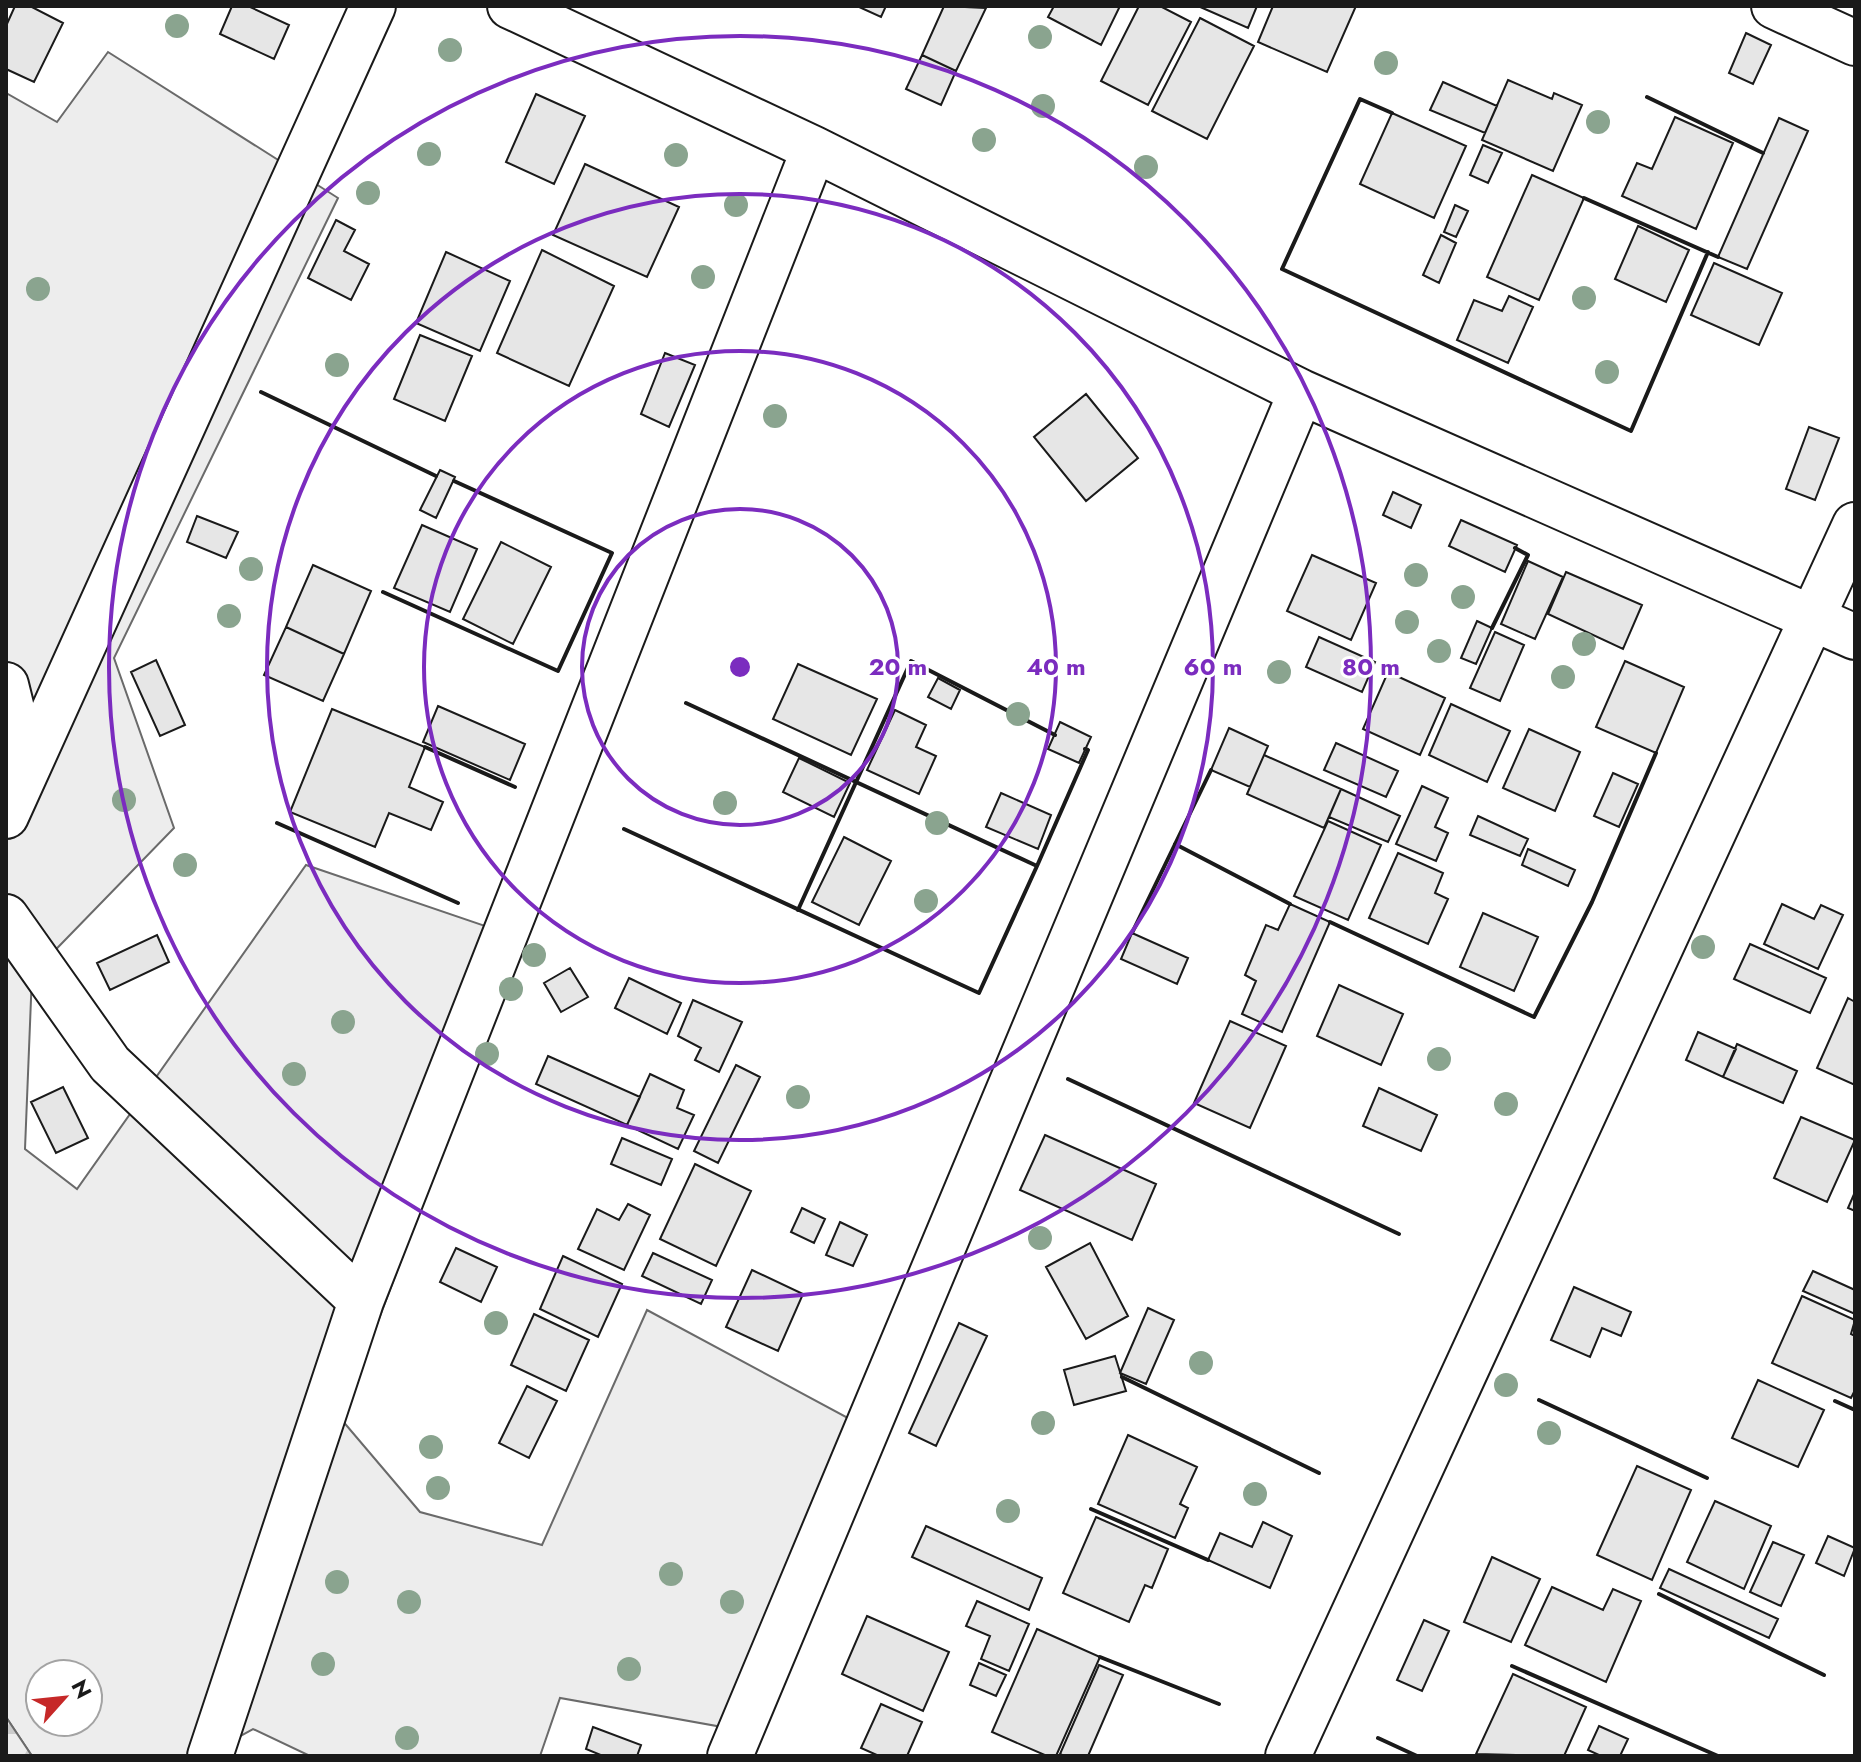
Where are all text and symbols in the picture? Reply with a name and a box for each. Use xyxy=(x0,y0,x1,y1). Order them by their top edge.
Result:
text: 20 m xyxy=(869,649,927,684)
text: 40 m xyxy=(1026,649,1086,684)
text: 60 m xyxy=(1184,649,1242,684)
text: 80 m xyxy=(1342,649,1400,684)
centre of rings xyxy=(726,653,754,681)
north arrow xyxy=(24,1658,104,1738)
text: N xyxy=(64,1674,100,1704)

